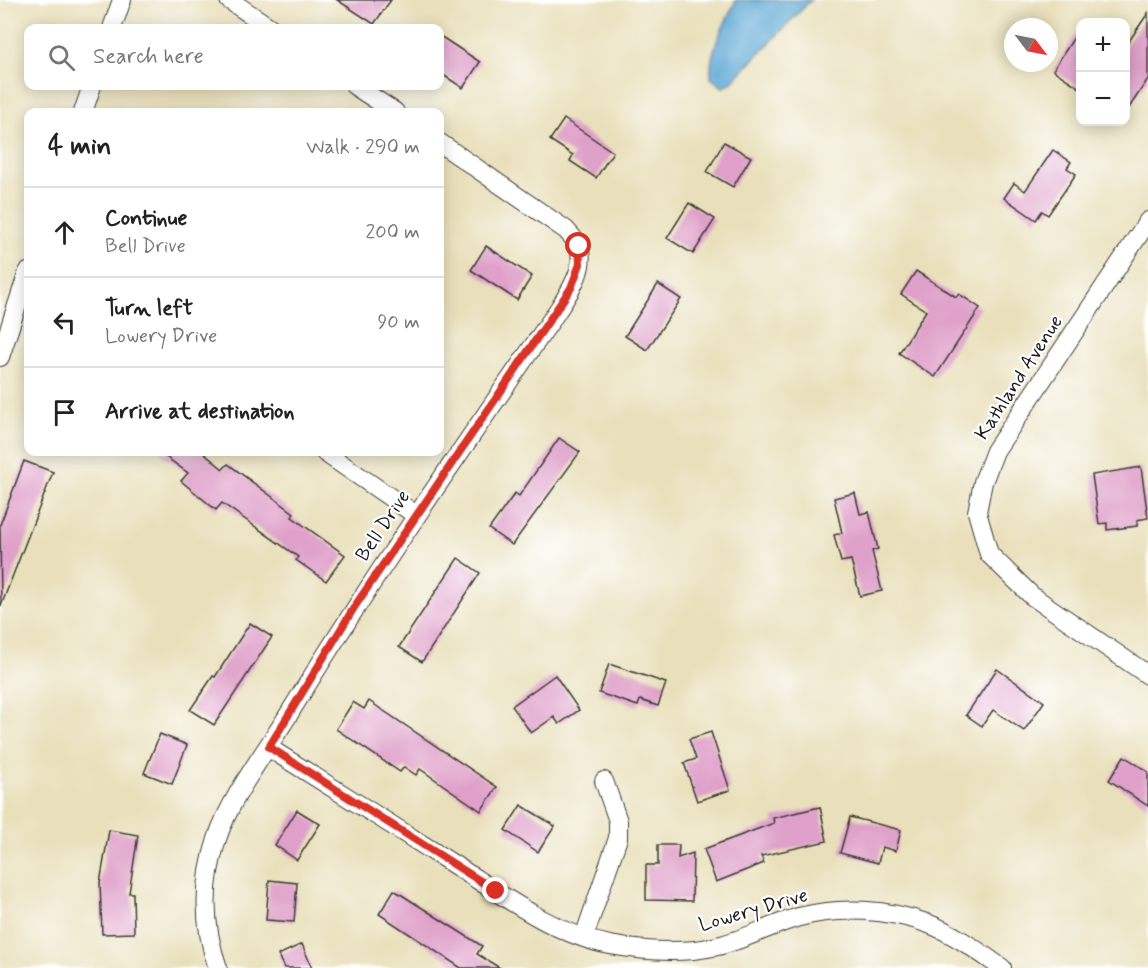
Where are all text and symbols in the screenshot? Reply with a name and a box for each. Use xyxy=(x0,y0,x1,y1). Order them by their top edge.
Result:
north arrow xyxy=(1004,18,1058,72)
map controls xyxy=(1076,18,1130,126)
button: + xyxy=(1076,18,1130,72)
search box xyxy=(24,24,444,90)
icon: search xyxy=(45,41,78,74)
text: Search here xyxy=(93,43,204,71)
button: − xyxy=(1076,72,1130,126)
text: 4 min xyxy=(48,130,111,164)
text: Walk · 290 m xyxy=(306,134,420,161)
text: Continue xyxy=(105,205,187,233)
icon: ahead xyxy=(48,216,81,249)
text: 200 m xyxy=(365,219,420,246)
route start xyxy=(565,232,591,258)
text: Bell Drive xyxy=(105,233,186,260)
text: Turn left xyxy=(105,295,193,323)
icon: left xyxy=(48,306,81,339)
text: 90 m xyxy=(377,309,420,336)
street label: Kathland Avenue xyxy=(969,310,1070,445)
text: Lowery Drive xyxy=(105,323,217,350)
icon: arrive xyxy=(48,396,81,429)
text: Arrive at destination xyxy=(105,398,295,426)
street label: Bell Drive xyxy=(349,485,417,567)
route end xyxy=(482,877,508,903)
street label: Lowery Drive xyxy=(696,882,811,939)

